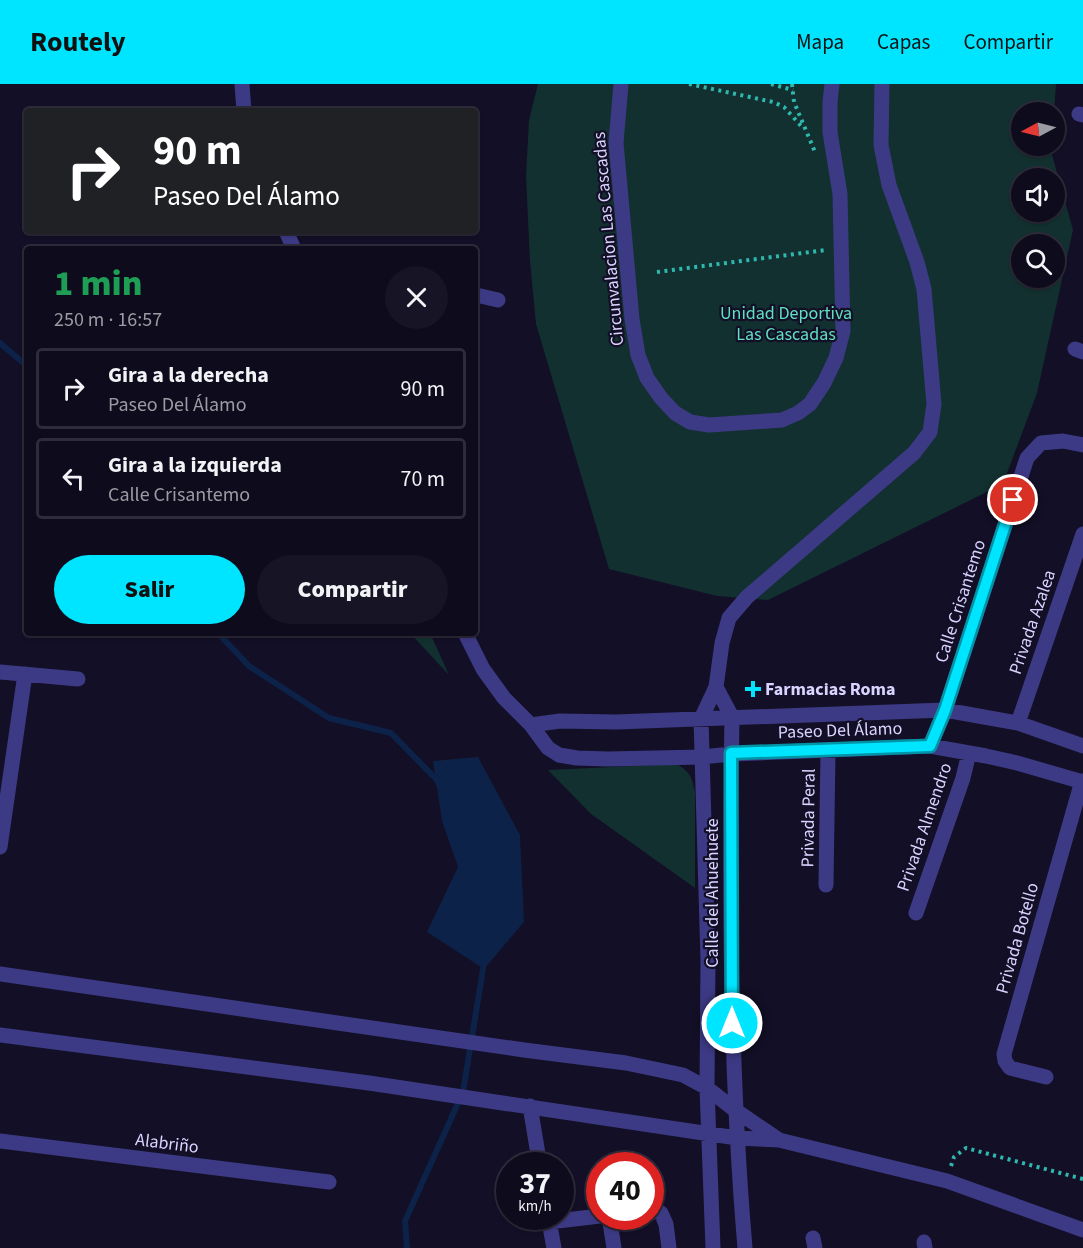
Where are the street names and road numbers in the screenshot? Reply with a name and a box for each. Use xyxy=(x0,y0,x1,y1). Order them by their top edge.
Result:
street label: Circunvalacion Las Cascadas xyxy=(587,131,630,347)
street label: Calle Crisantemo xyxy=(929,536,992,666)
street label: Privada Azalea xyxy=(1003,567,1062,678)
street label: Paseo Del Álamo xyxy=(777,716,903,745)
street label: Privada Almendro xyxy=(891,759,958,895)
street label: Privada Peral xyxy=(795,768,822,868)
street label: Calle del Ahuehuete xyxy=(700,818,725,968)
street label: Privada Botello xyxy=(990,880,1045,997)
street label: Alabriño xyxy=(134,1127,200,1160)

